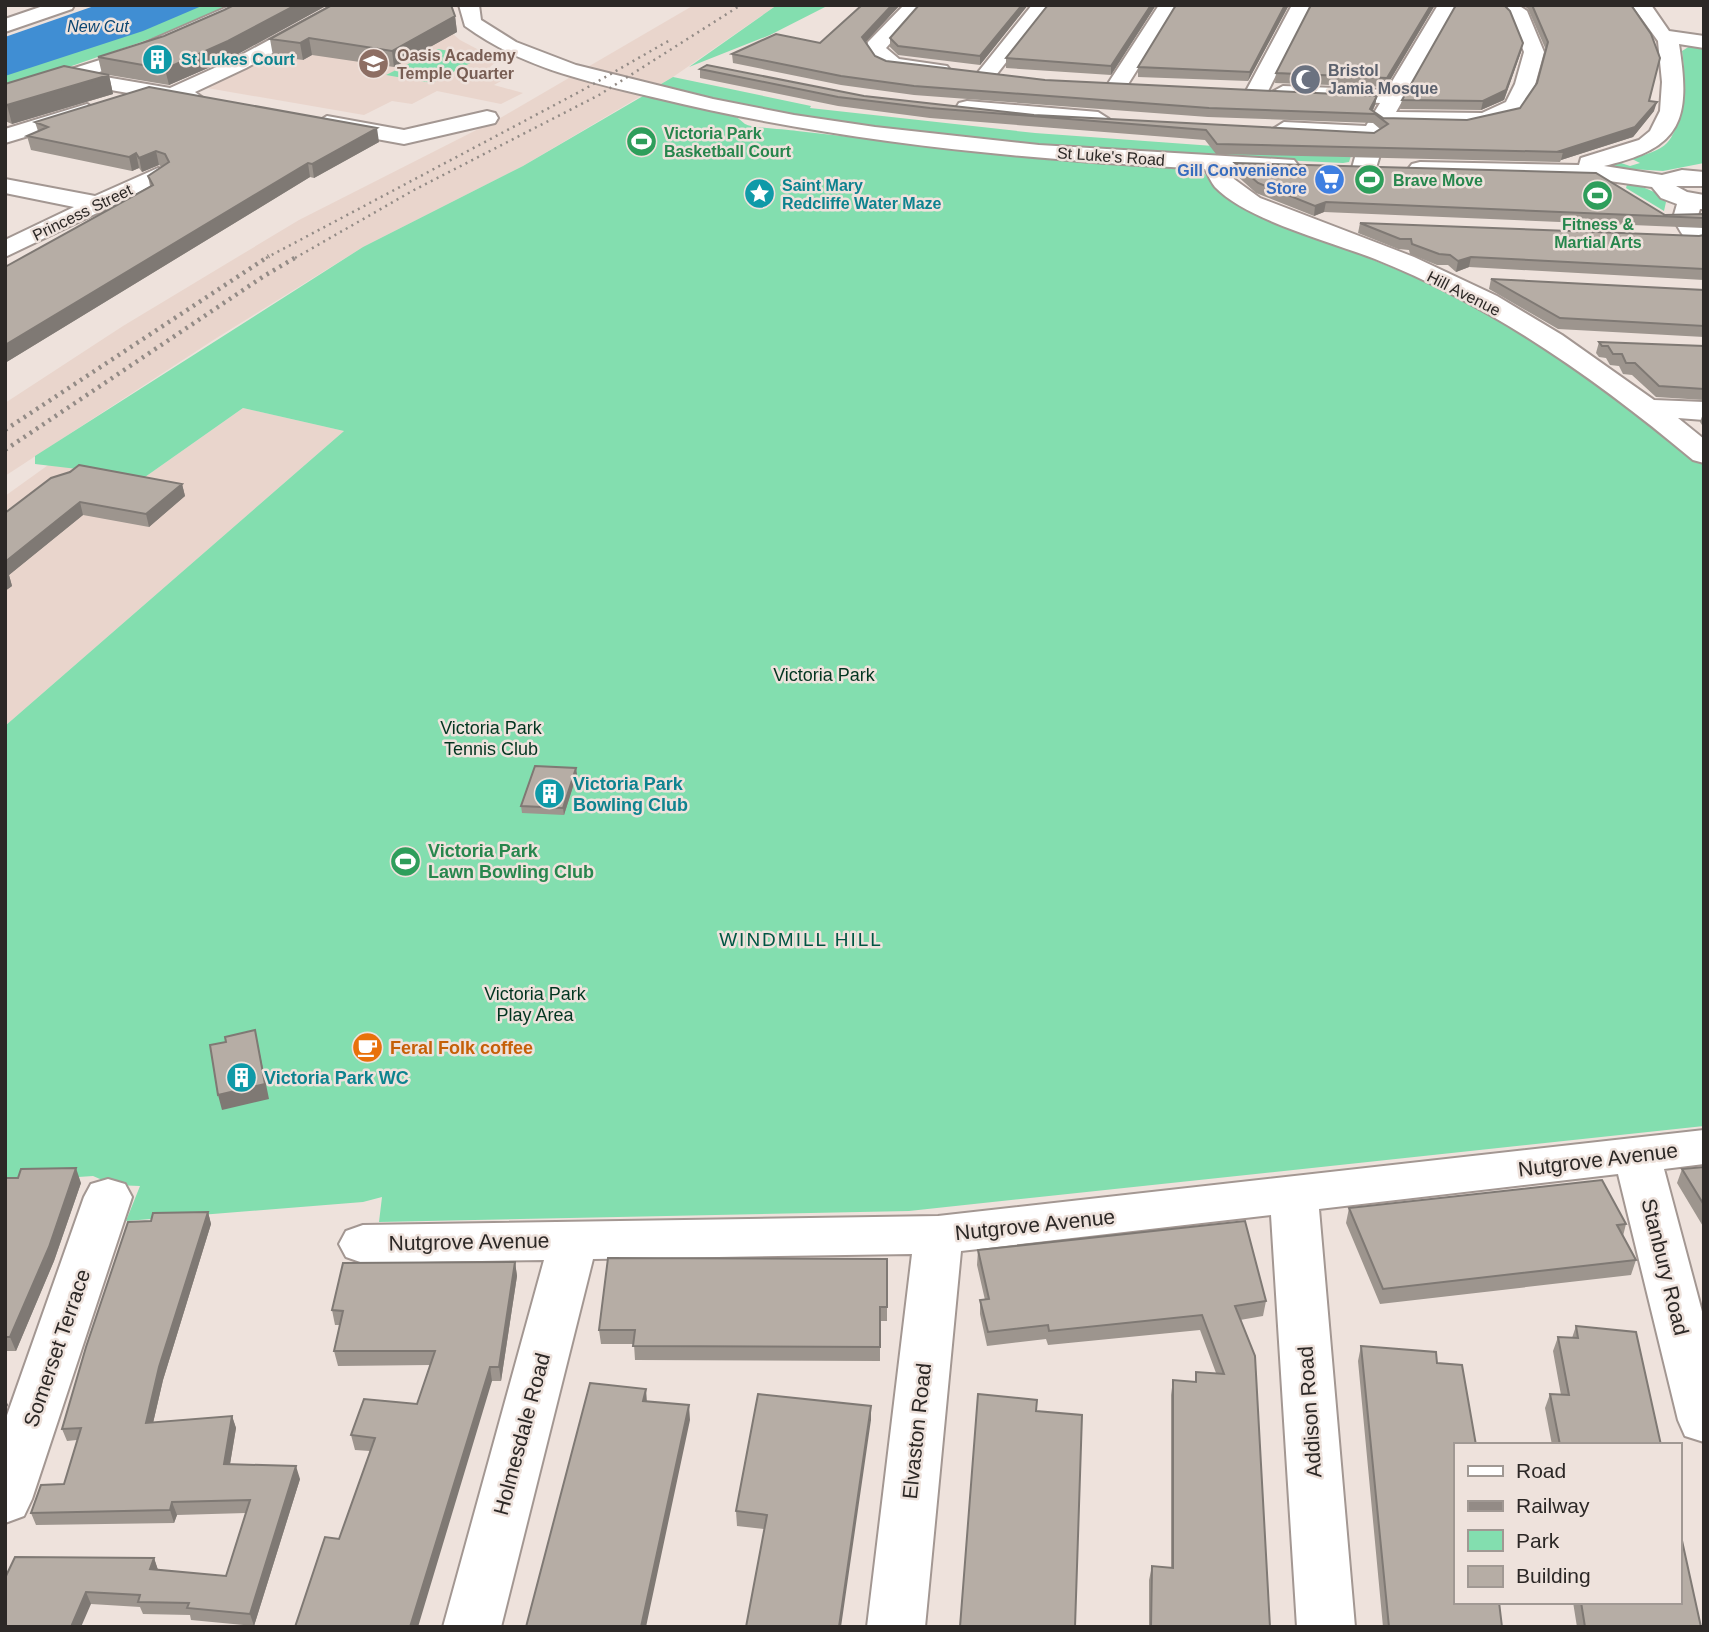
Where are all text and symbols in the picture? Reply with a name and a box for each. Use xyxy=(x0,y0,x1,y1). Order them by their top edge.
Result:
water label: New Cut xyxy=(67,18,129,35)
building icon: St Lukes Court xyxy=(141,42,175,76)
school or university icon: Oasis Academy Temple Quarter xyxy=(357,47,391,81)
place label: Oasis Academy Temple Quarter xyxy=(397,47,516,82)
place label: St Lukes Court xyxy=(181,51,295,68)
mosque icon: Bristol Jamia Mosque xyxy=(1288,62,1322,96)
place label: Bristol Jamia Mosque xyxy=(1328,62,1438,97)
sports icon: Victoria Park Basketball Court xyxy=(624,125,658,159)
place label: Victoria Park Basketball Court xyxy=(664,125,792,160)
street label: St Luke's Road xyxy=(1056,144,1165,169)
place label: Gill Convenience Store xyxy=(1177,162,1307,197)
supermarket icon: Gill Convenience Store xyxy=(1313,162,1347,196)
sports icon: Brave Move xyxy=(1353,163,1387,197)
place label: Brave Move xyxy=(1393,172,1483,189)
place icon: Saint Mary Redcliffe Water Maze xyxy=(742,177,776,211)
place label: Saint Mary Redcliffe Water Maze xyxy=(782,177,942,212)
sports icon: Fitness & Martial Arts xyxy=(1581,178,1615,212)
street label: Princess Street xyxy=(30,181,135,244)
place label: Fitness & Martial Arts xyxy=(1554,216,1642,251)
street label: Hill Avenue xyxy=(1424,268,1503,319)
park label: Victoria Park xyxy=(773,665,876,685)
park label: Victoria Park Tennis Club xyxy=(440,718,543,759)
place label: Victoria Park Bowling Club xyxy=(573,774,688,815)
building icon: Victoria Park Bowling Club xyxy=(533,777,567,811)
place label: Victoria Park Lawn Bowling Club xyxy=(428,841,594,882)
sports icon: Victoria Park Lawn Bowling Club xyxy=(388,844,422,878)
district label: WINDMILL HILL xyxy=(719,929,883,950)
park label: Victoria Park Play Area xyxy=(484,984,587,1025)
cafe icon: Feral Folk coffee xyxy=(350,1031,384,1065)
place label: Feral Folk coffee xyxy=(390,1038,533,1058)
building icon: Victoria Park WC xyxy=(224,1061,258,1095)
place label: Victoria Park WC xyxy=(264,1068,409,1088)
street label: Nutgrove Avenue xyxy=(1517,1138,1679,1181)
street label: Stanbury Road xyxy=(1637,1196,1694,1338)
street label: Nutgrove Avenue xyxy=(954,1205,1116,1244)
street label: Nutgrove Avenue xyxy=(388,1229,550,1254)
street label: Somerset Terrace xyxy=(19,1266,94,1430)
street label: Addison Road xyxy=(1293,1345,1326,1479)
street label: Holmesdale Road xyxy=(489,1350,554,1517)
street label: Elvaston Road xyxy=(898,1362,935,1500)
legend xyxy=(1454,1443,1681,1604)
text: Road xyxy=(1516,1459,1566,1482)
text: Railway xyxy=(1516,1494,1590,1517)
text: Park xyxy=(1516,1529,1560,1552)
text: Building xyxy=(1516,1564,1591,1587)

